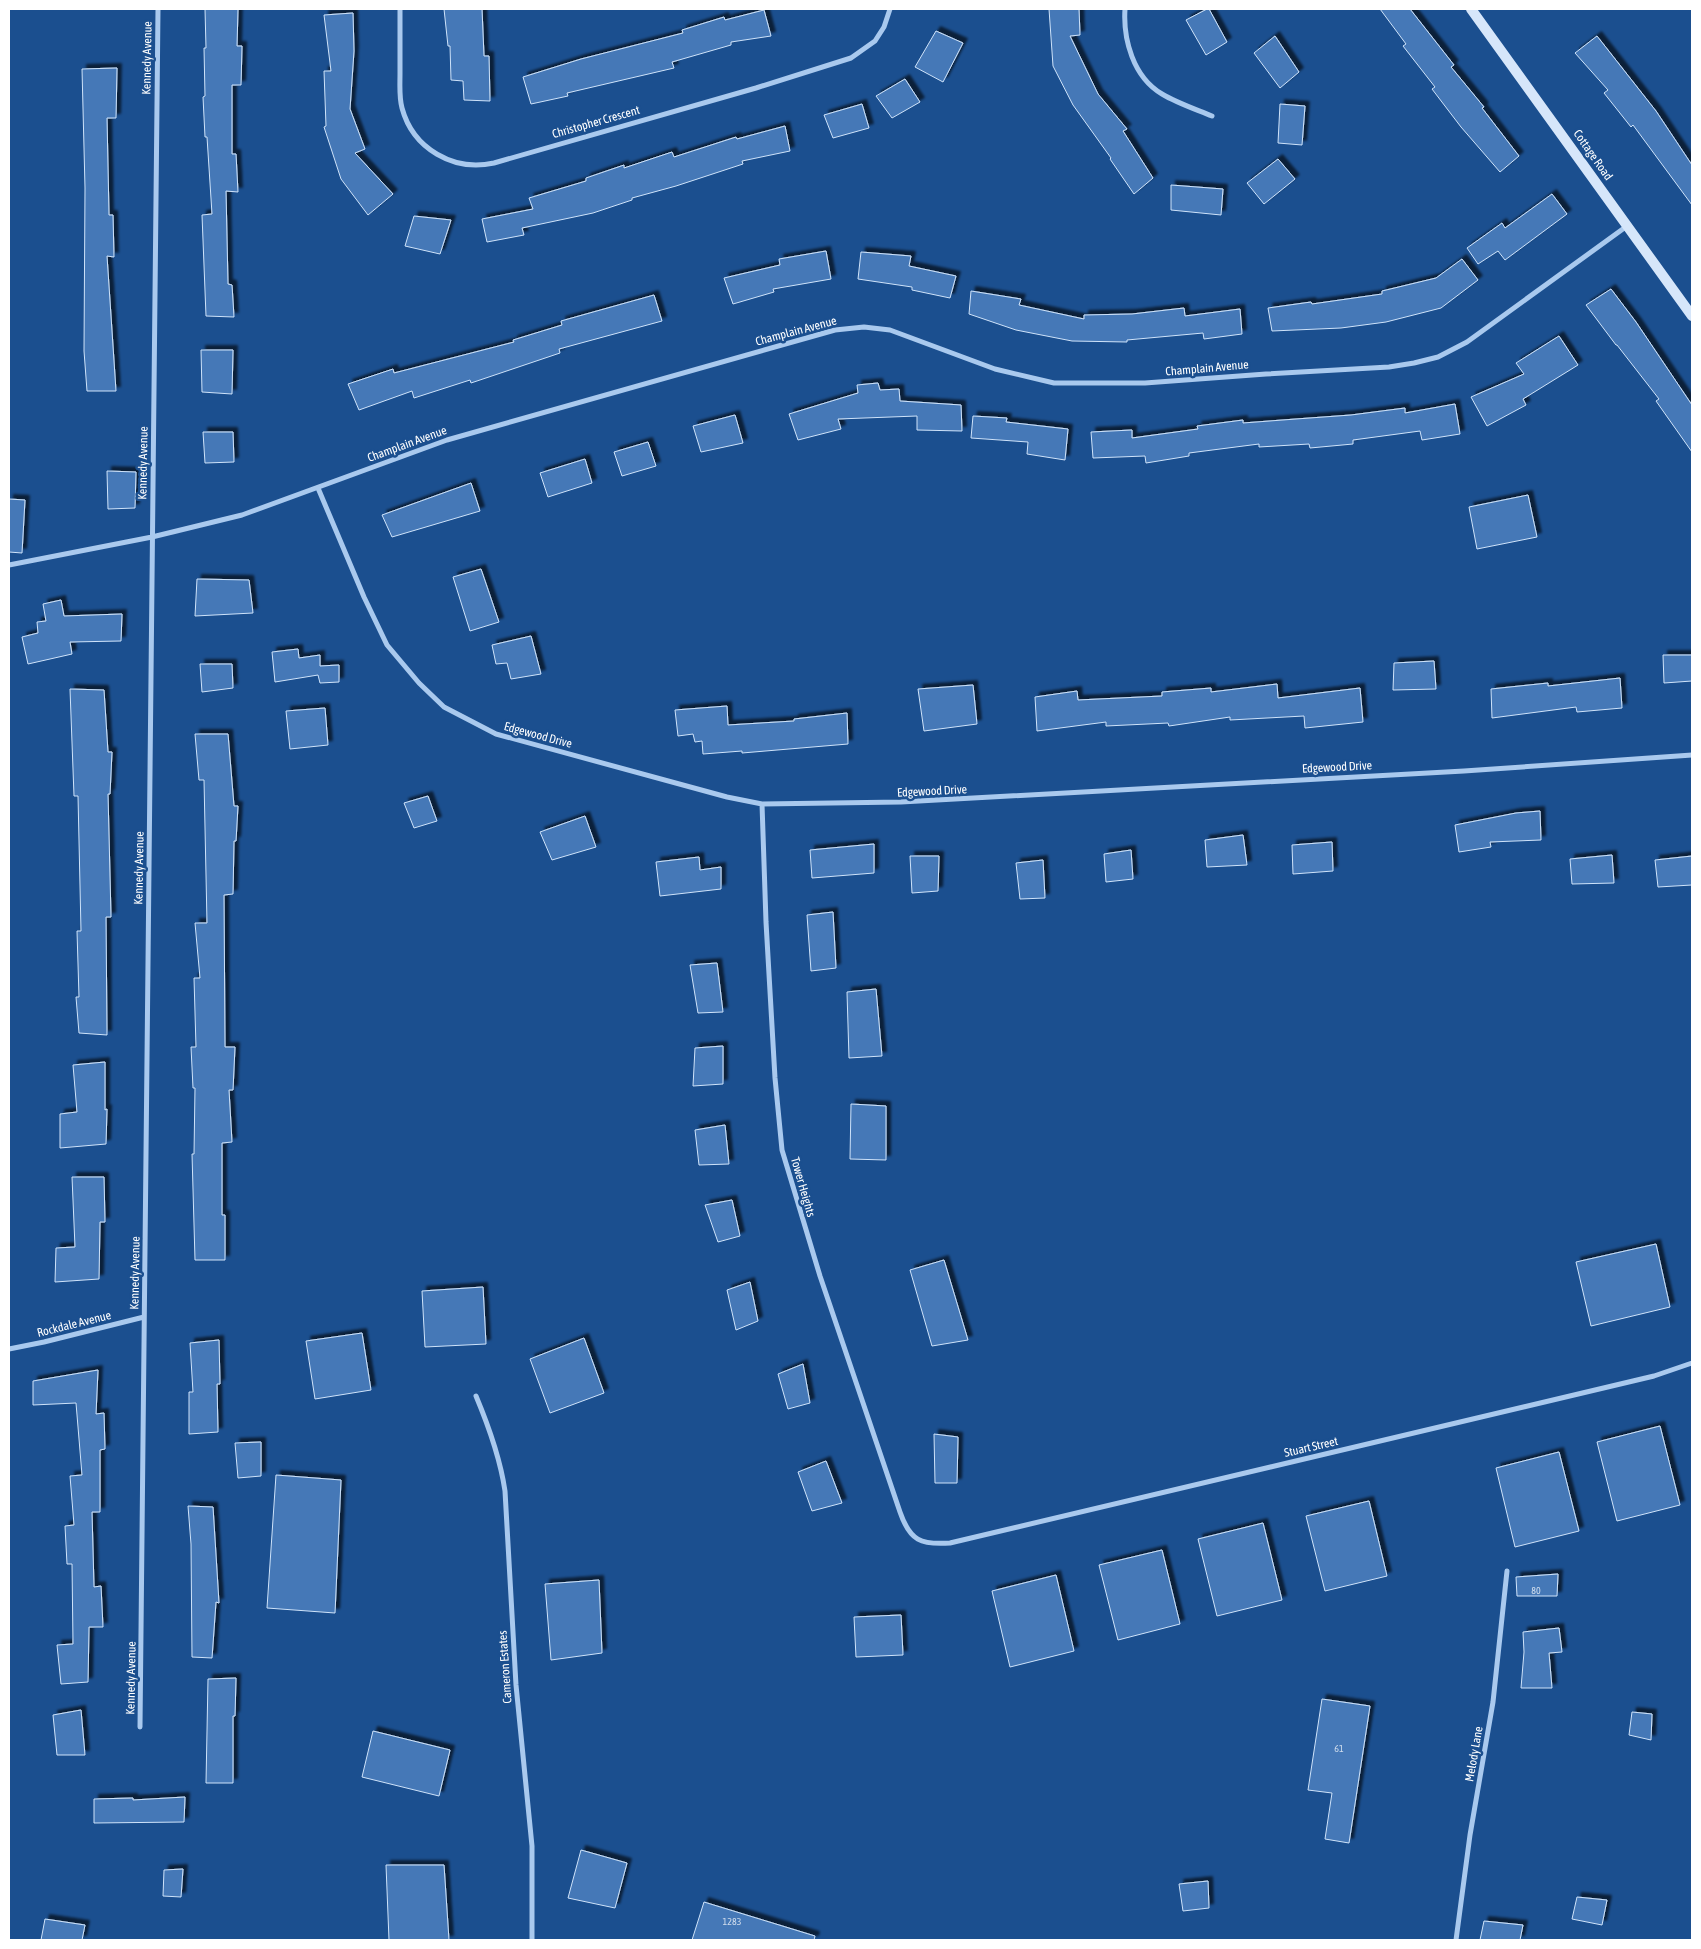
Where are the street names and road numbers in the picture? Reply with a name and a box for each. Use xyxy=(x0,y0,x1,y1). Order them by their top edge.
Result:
street label: Kennedy Avenue xyxy=(139,21,155,95)
street label: Christopher Crescent xyxy=(550,103,642,141)
street label: Cottage Road xyxy=(1571,127,1615,183)
street label: Champlain Avenue xyxy=(754,313,838,349)
street label: Champlain Avenue xyxy=(1165,357,1249,379)
street label: Champlain Avenue xyxy=(365,423,449,465)
street label: Kennedy Avenue xyxy=(135,426,151,500)
street label: Edgewood Drive xyxy=(502,719,574,751)
street label: Edgewood Drive xyxy=(1302,758,1372,776)
street label: Edgewood Drive xyxy=(897,782,967,800)
street label: Kennedy Avenue xyxy=(131,831,147,905)
street label: Tower Heights xyxy=(788,1155,818,1219)
street label: Kennedy Avenue xyxy=(127,1236,143,1310)
street label: Rockdale Avenue xyxy=(36,1308,112,1340)
street label: Stuart Street xyxy=(1283,1434,1340,1460)
street label: Cameron Estates xyxy=(495,1630,515,1704)
street label: Kennedy Avenue xyxy=(123,1641,139,1715)
street label: Melody Lane xyxy=(1462,1725,1486,1783)

